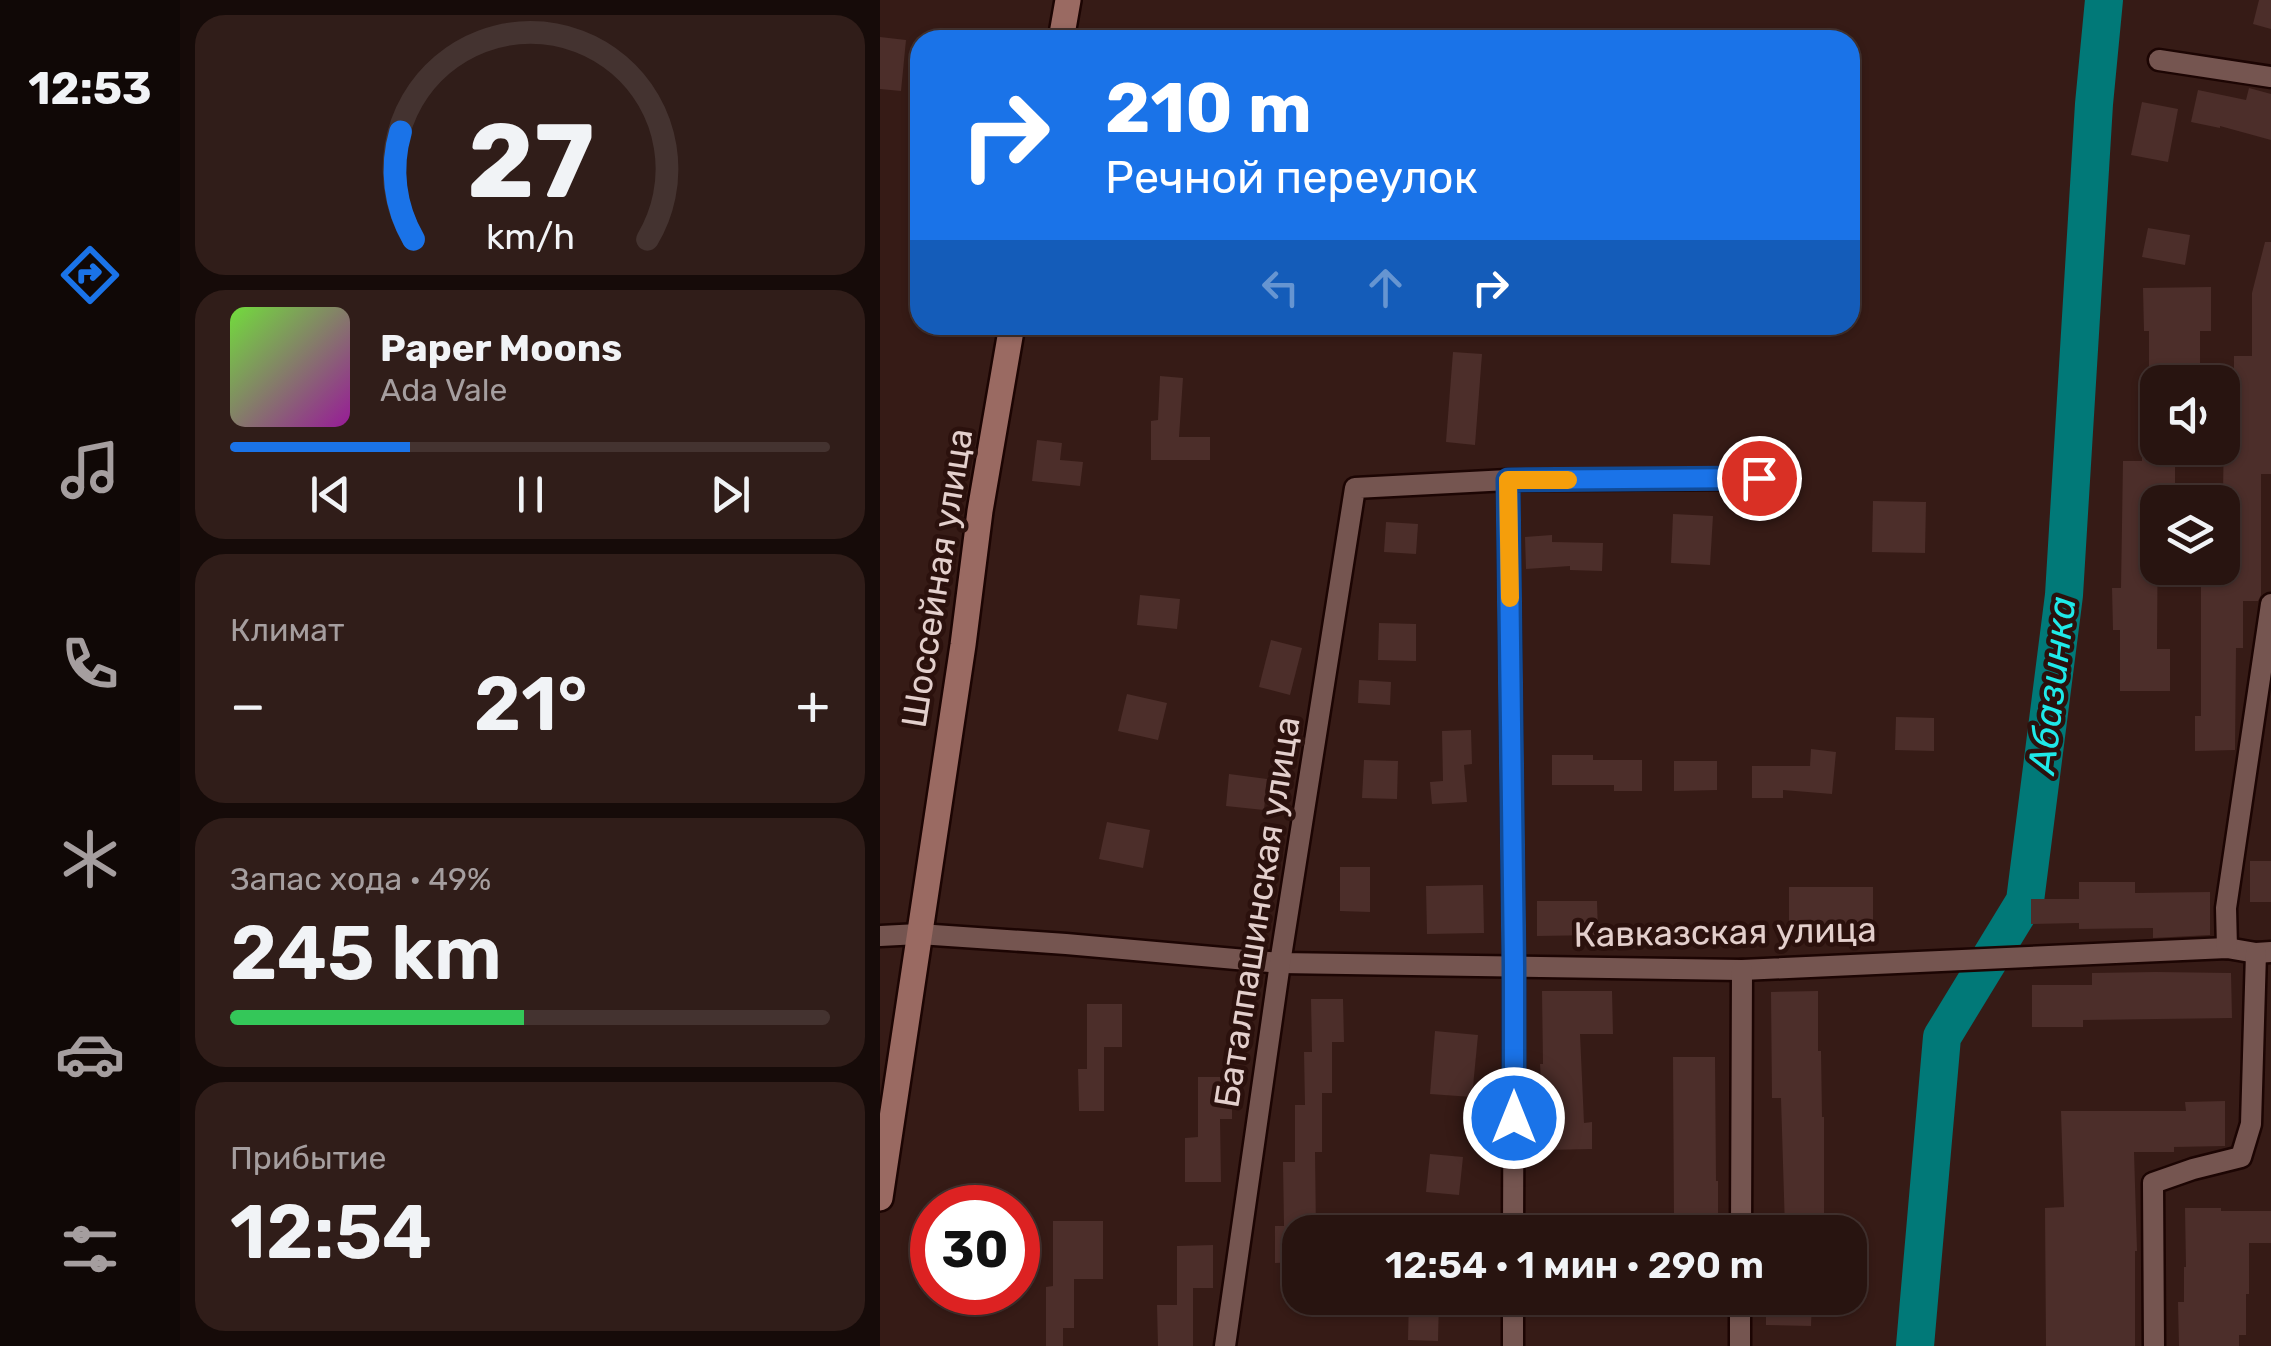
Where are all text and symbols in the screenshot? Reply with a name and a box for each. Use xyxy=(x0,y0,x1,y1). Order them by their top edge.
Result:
text: 12:53 xyxy=(28,62,152,115)
text: 210 m xyxy=(1105,67,1312,150)
icon: right xyxy=(940,70,1070,200)
text: 27 xyxy=(466,100,594,223)
text: Речной переулок xyxy=(1105,151,1478,204)
text: km/h xyxy=(485,216,575,258)
icon: directions xyxy=(55,240,125,310)
icon: left xyxy=(1253,260,1308,315)
icon: ahead xyxy=(1358,260,1413,315)
icon: right xyxy=(1463,260,1518,315)
text: Paper Moons xyxy=(380,325,622,371)
map controls xyxy=(2140,365,2240,585)
button: sound xyxy=(2140,365,2240,465)
text: Ada Vale xyxy=(380,371,507,409)
street label: Шоссейная улица xyxy=(893,426,981,730)
icon: music xyxy=(55,435,125,505)
pin xyxy=(1717,436,1802,521)
icon: arrive xyxy=(1732,451,1787,506)
icon: previous xyxy=(303,467,358,522)
icon: pause xyxy=(503,467,558,522)
icon: next xyxy=(703,467,758,522)
button: layers xyxy=(2140,485,2240,585)
water label: Абазинка xyxy=(2018,594,2086,778)
text: Климат xyxy=(230,611,344,649)
icon: phone xyxy=(55,629,125,699)
text: 21° xyxy=(474,660,588,749)
text: − xyxy=(230,673,266,738)
text: + xyxy=(796,673,830,738)
street label: Баталпашинская улица xyxy=(1205,714,1309,1110)
icon: climate xyxy=(55,824,125,894)
text: Запас хода · 49% xyxy=(230,860,491,898)
street label: Кавказская улица xyxy=(1573,908,1877,956)
text: 245 km xyxy=(230,909,502,998)
icon: car xyxy=(55,1019,125,1089)
position arrow xyxy=(1462,1066,1566,1170)
text: Прибытие xyxy=(230,1139,386,1177)
speed limit sign: 30 xyxy=(910,1185,1040,1315)
text: 12:54 xyxy=(230,1188,432,1277)
icon: filters xyxy=(55,1214,125,1284)
text: 12:54 · 1 мин · 290 m xyxy=(1385,1242,1764,1288)

